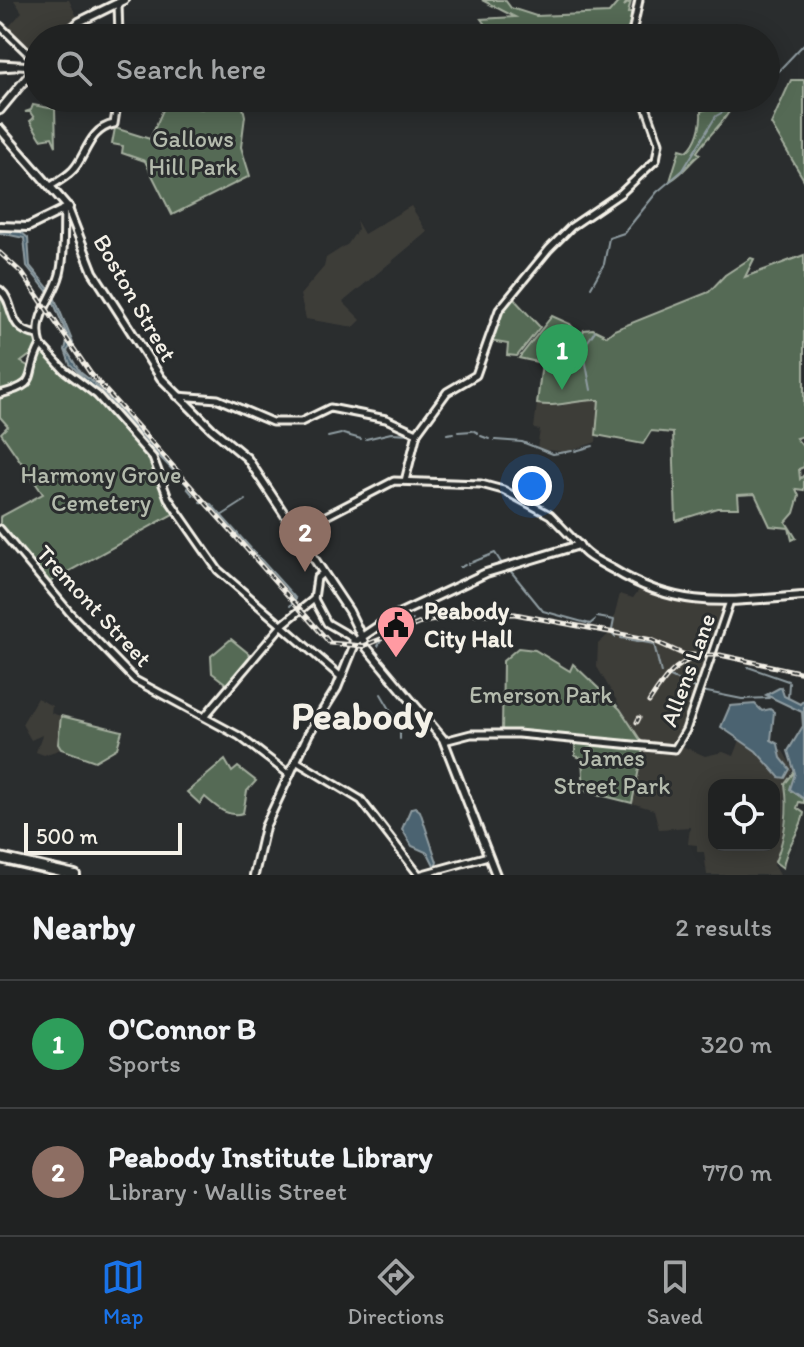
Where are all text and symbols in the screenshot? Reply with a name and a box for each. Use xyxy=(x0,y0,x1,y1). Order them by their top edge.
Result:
search box xyxy=(24,24,780,112)
icon: search xyxy=(52,46,96,90)
text: Search here xyxy=(116,50,266,87)
park label: Gallows Hill Park xyxy=(148,124,238,181)
street label: Boston Street xyxy=(87,229,184,367)
pin: 1 xyxy=(536,324,588,390)
park label: Harmony Grove Cemetery xyxy=(21,460,181,517)
your location xyxy=(512,466,552,506)
pin: 2 xyxy=(279,506,331,572)
street label: Tremont Street xyxy=(31,539,158,673)
place label: Peabody City Hall xyxy=(424,596,513,654)
public building icon: Peabody City Hall xyxy=(375,604,417,659)
street label: Allens Lane xyxy=(654,609,721,730)
park label: Emerson Park xyxy=(469,680,613,709)
district label: Peabody xyxy=(291,691,434,739)
park label: James Street Park xyxy=(554,743,670,800)
map controls xyxy=(708,779,780,851)
button: locate xyxy=(708,779,780,851)
scale bar xyxy=(24,819,182,855)
text: 500 m xyxy=(36,823,98,850)
text: Nearby xyxy=(32,907,135,948)
text: 2 results xyxy=(675,911,772,943)
text: O'Connor B xyxy=(108,1010,256,1047)
text: 1 xyxy=(52,1028,64,1060)
text: 320 m xyxy=(700,1028,772,1060)
text: Sports xyxy=(108,1047,181,1079)
text: Peabody Institute Library xyxy=(108,1138,432,1175)
text: 2 xyxy=(51,1156,65,1188)
text: 770 m xyxy=(702,1156,772,1188)
text: Library · Wallis Street xyxy=(108,1175,347,1207)
tab: Map xyxy=(101,1255,145,1330)
tab: Directions xyxy=(348,1255,444,1330)
tab: Saved xyxy=(647,1255,703,1330)

